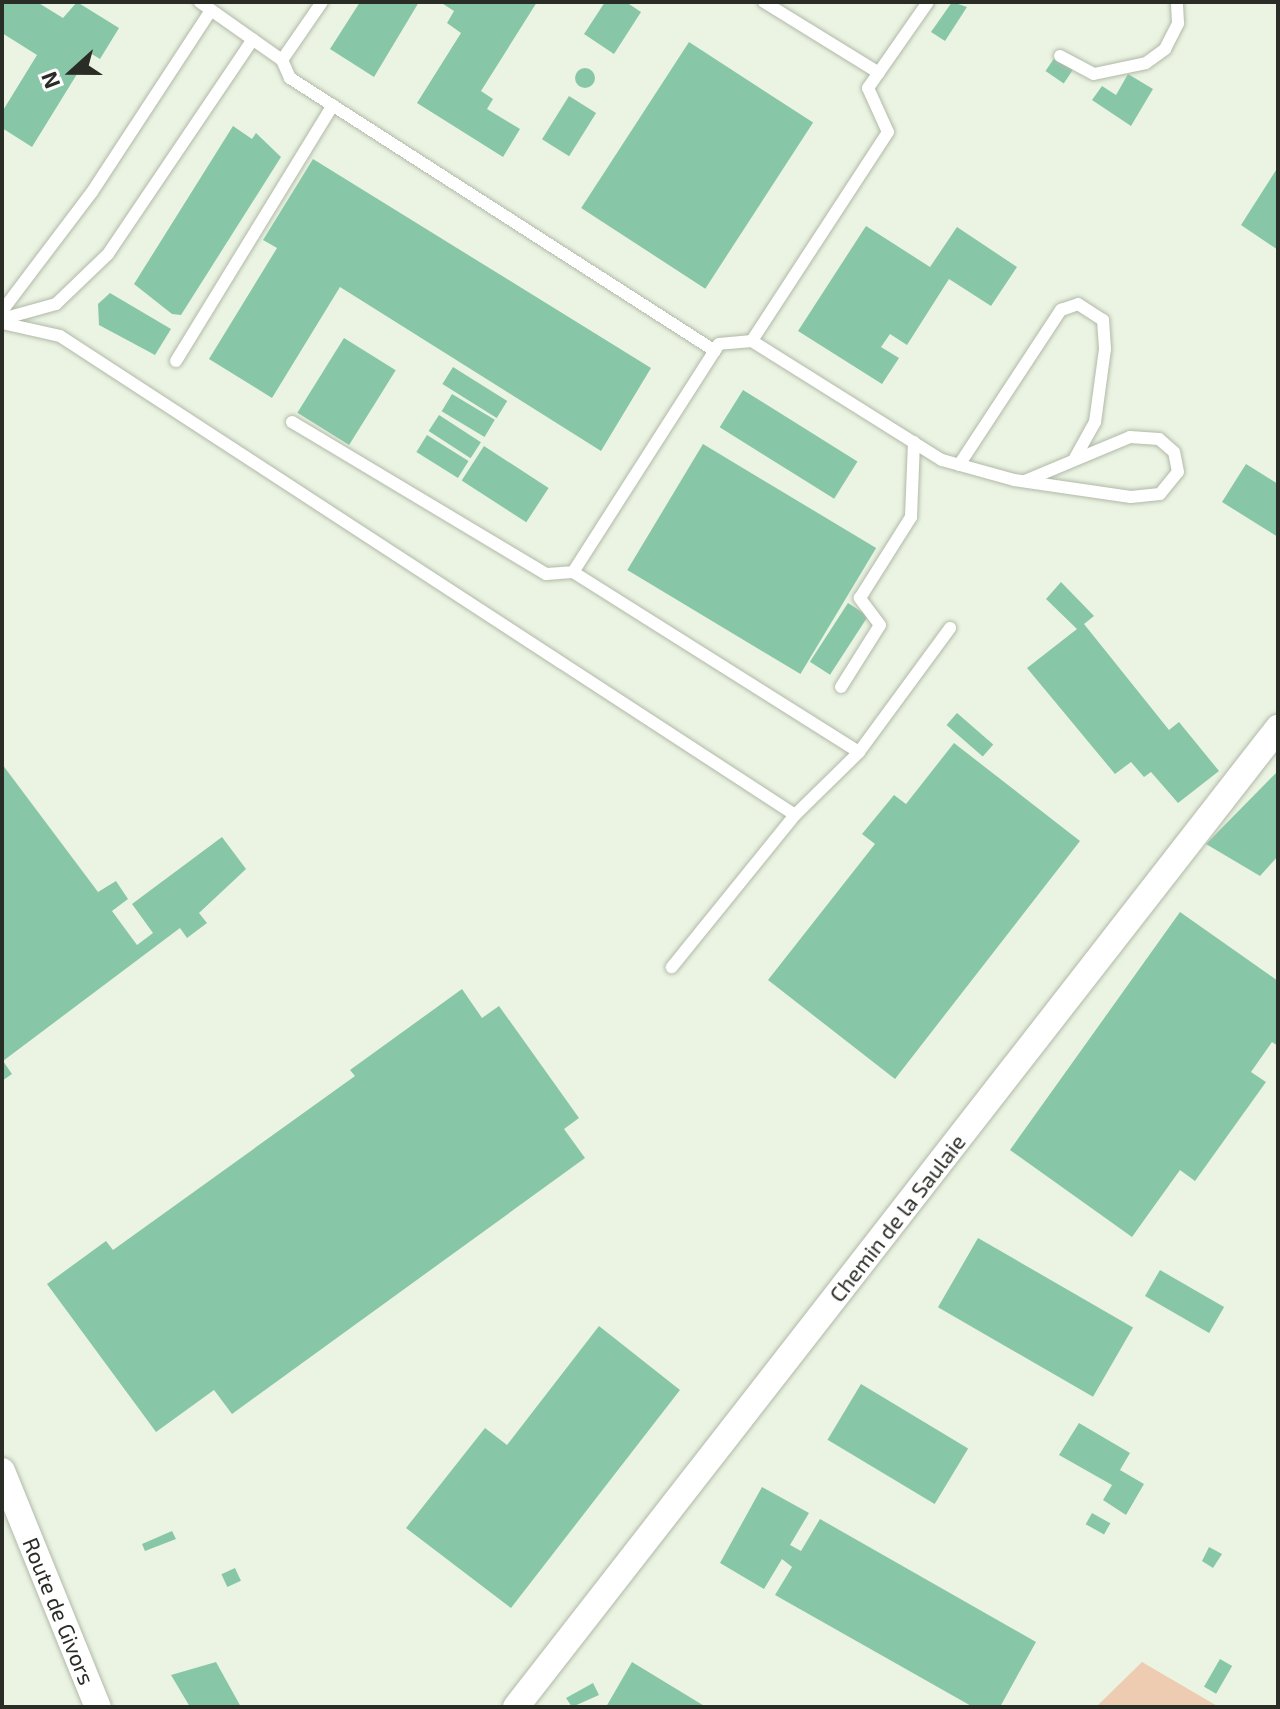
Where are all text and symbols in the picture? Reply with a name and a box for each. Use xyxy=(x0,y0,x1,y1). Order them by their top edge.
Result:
north arrow xyxy=(32,32,112,112)
text: N xyxy=(35,69,65,93)
street label: Chemin de la Saulaie xyxy=(823,1129,971,1307)
street label: Route de Givors xyxy=(17,1534,101,1688)

